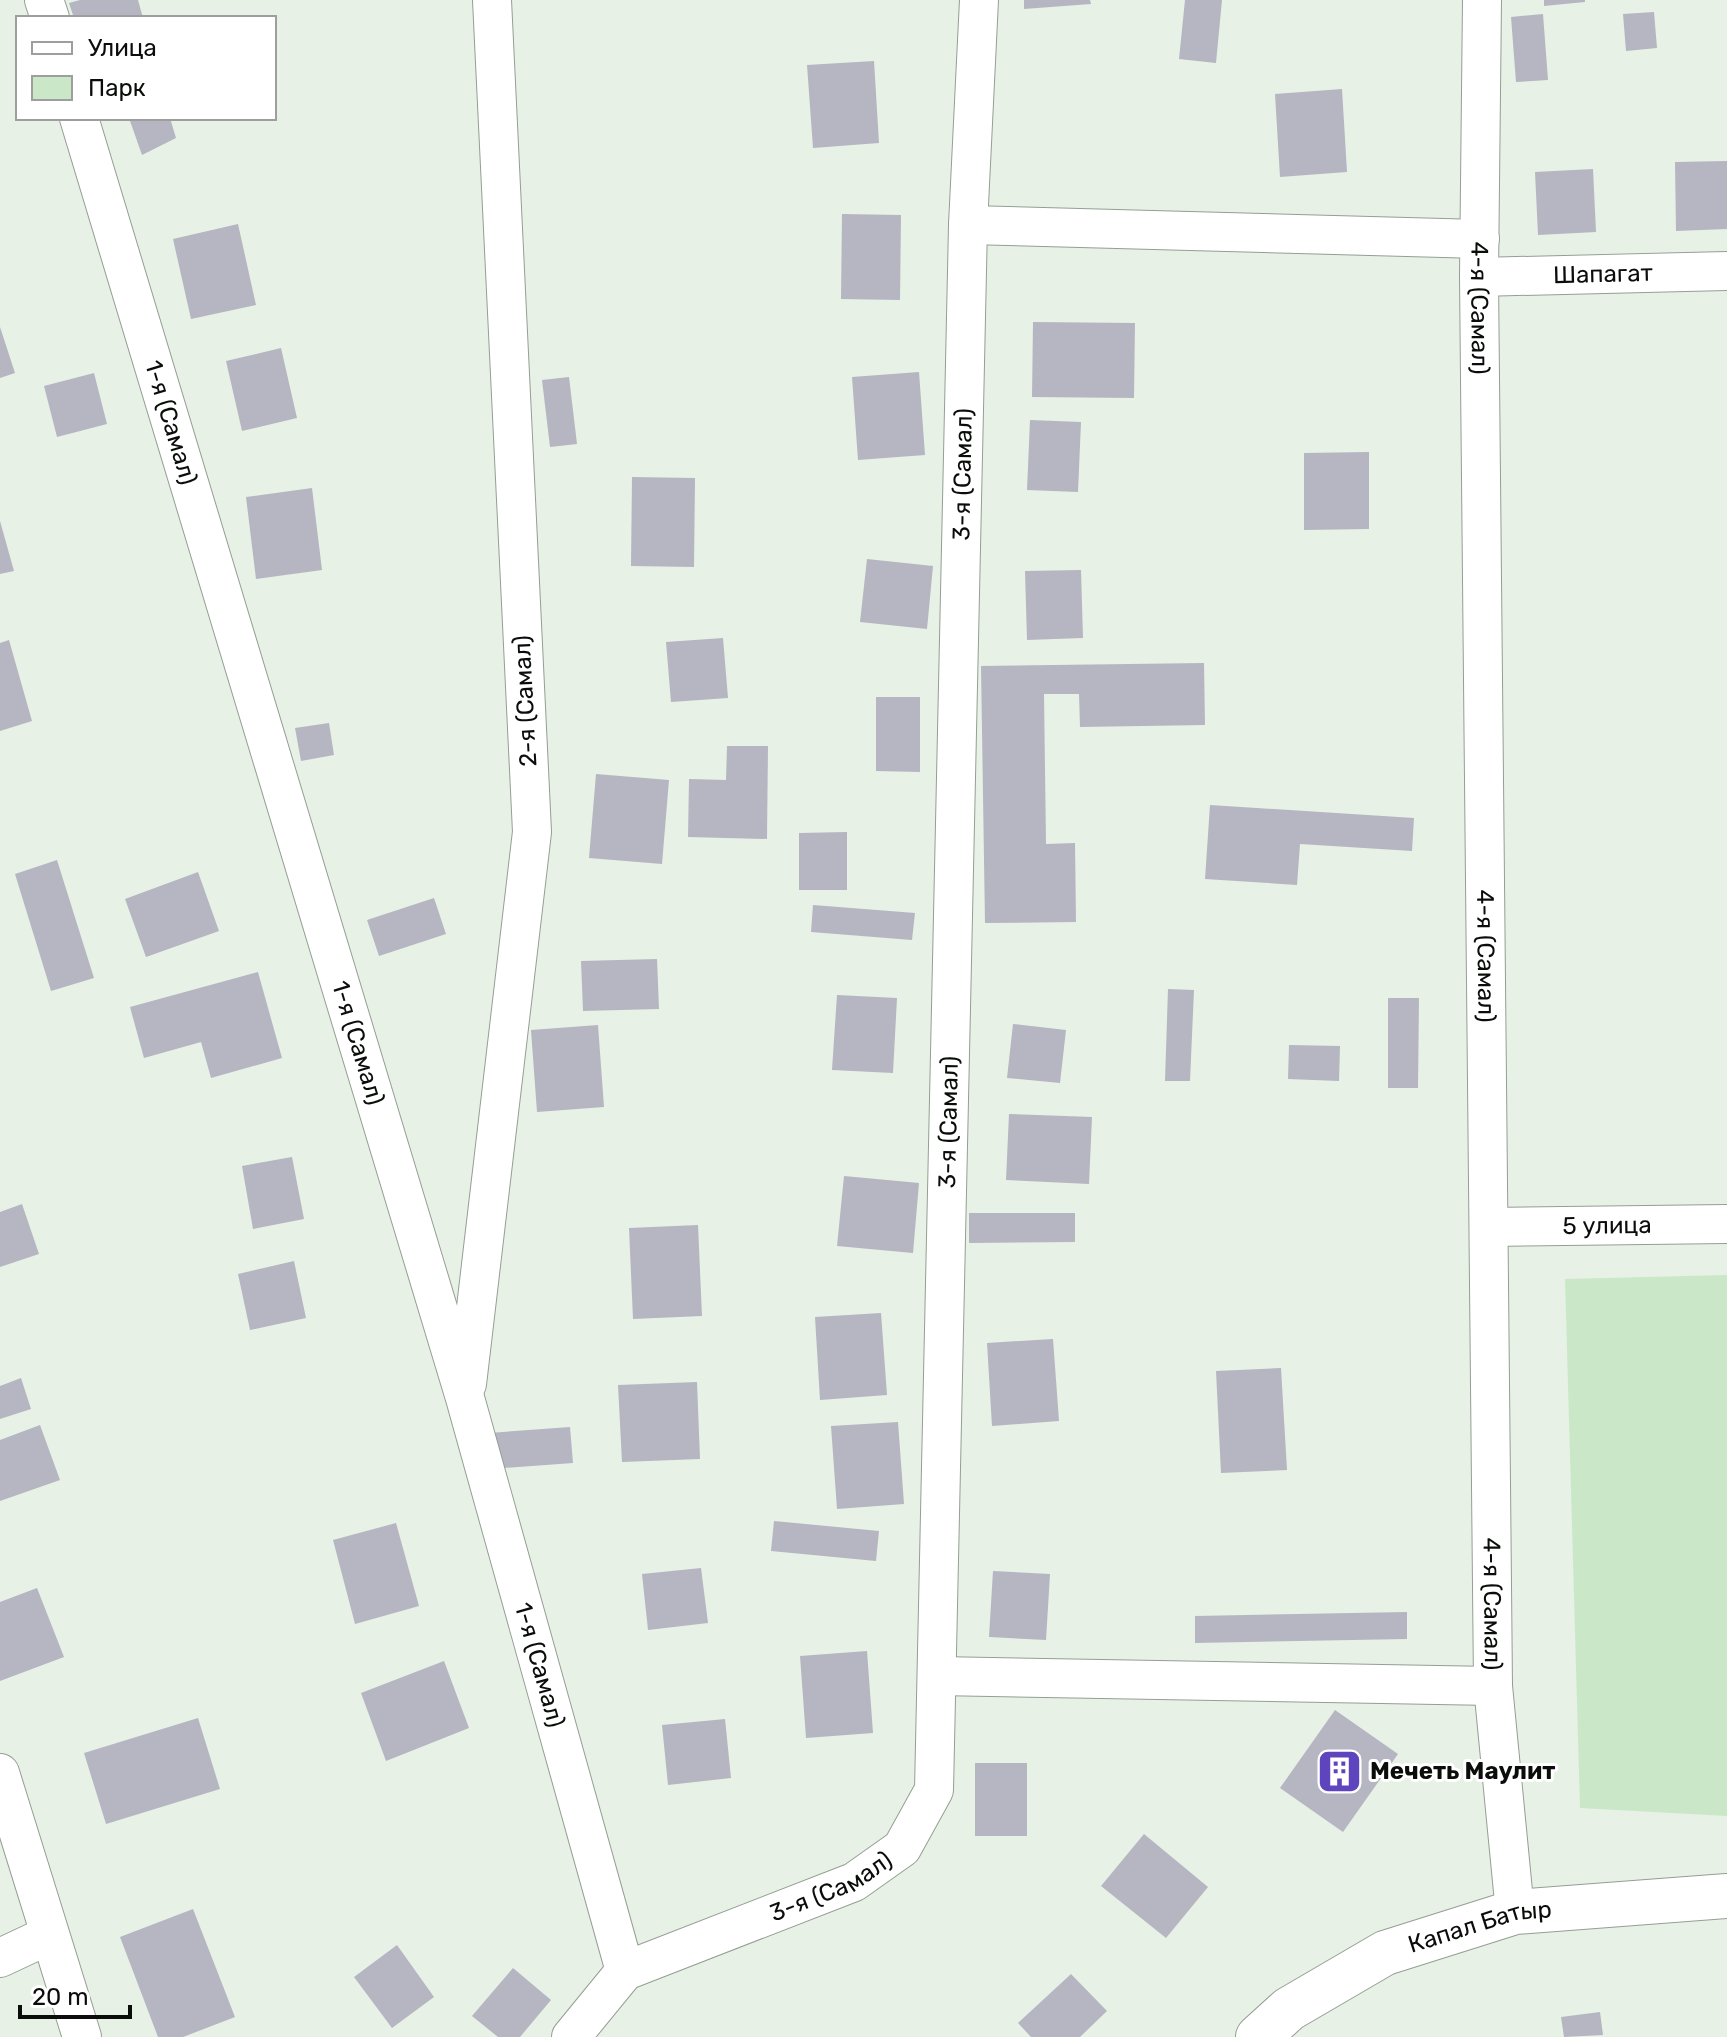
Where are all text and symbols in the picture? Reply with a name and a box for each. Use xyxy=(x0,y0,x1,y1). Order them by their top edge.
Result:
legend xyxy=(16,16,276,120)
text: Улица xyxy=(88,34,157,62)
text: Парк xyxy=(88,74,146,102)
street label: 4-я (Самал) xyxy=(1465,241,1494,375)
street label: Шапагат xyxy=(1553,259,1653,289)
street label: 1-я (Самал) xyxy=(139,357,203,488)
street label: 3-я (Самал) xyxy=(947,408,978,541)
street label: 2-я (Самал) xyxy=(508,635,542,767)
street label: 4-я (Самал) xyxy=(1471,889,1500,1023)
street label: 1-я (Самал) xyxy=(326,977,390,1108)
street label: 3-я (Самал) xyxy=(933,1056,964,1189)
street label: 5 улица xyxy=(1562,1211,1652,1240)
street label: 4-я (Самал) xyxy=(1478,1537,1507,1671)
street label: 1-я (Самал) xyxy=(509,1599,570,1730)
building icon: Мечеть Маулит xyxy=(1315,1747,1363,1795)
place label: Мечеть Маулит xyxy=(1370,1757,1555,1785)
street label: 3-я (Самал) xyxy=(766,1846,897,1927)
street label: Капал Батыр xyxy=(1405,1895,1553,1959)
scale bar xyxy=(20,1969,130,2019)
text: 20 m xyxy=(32,1983,89,2011)

